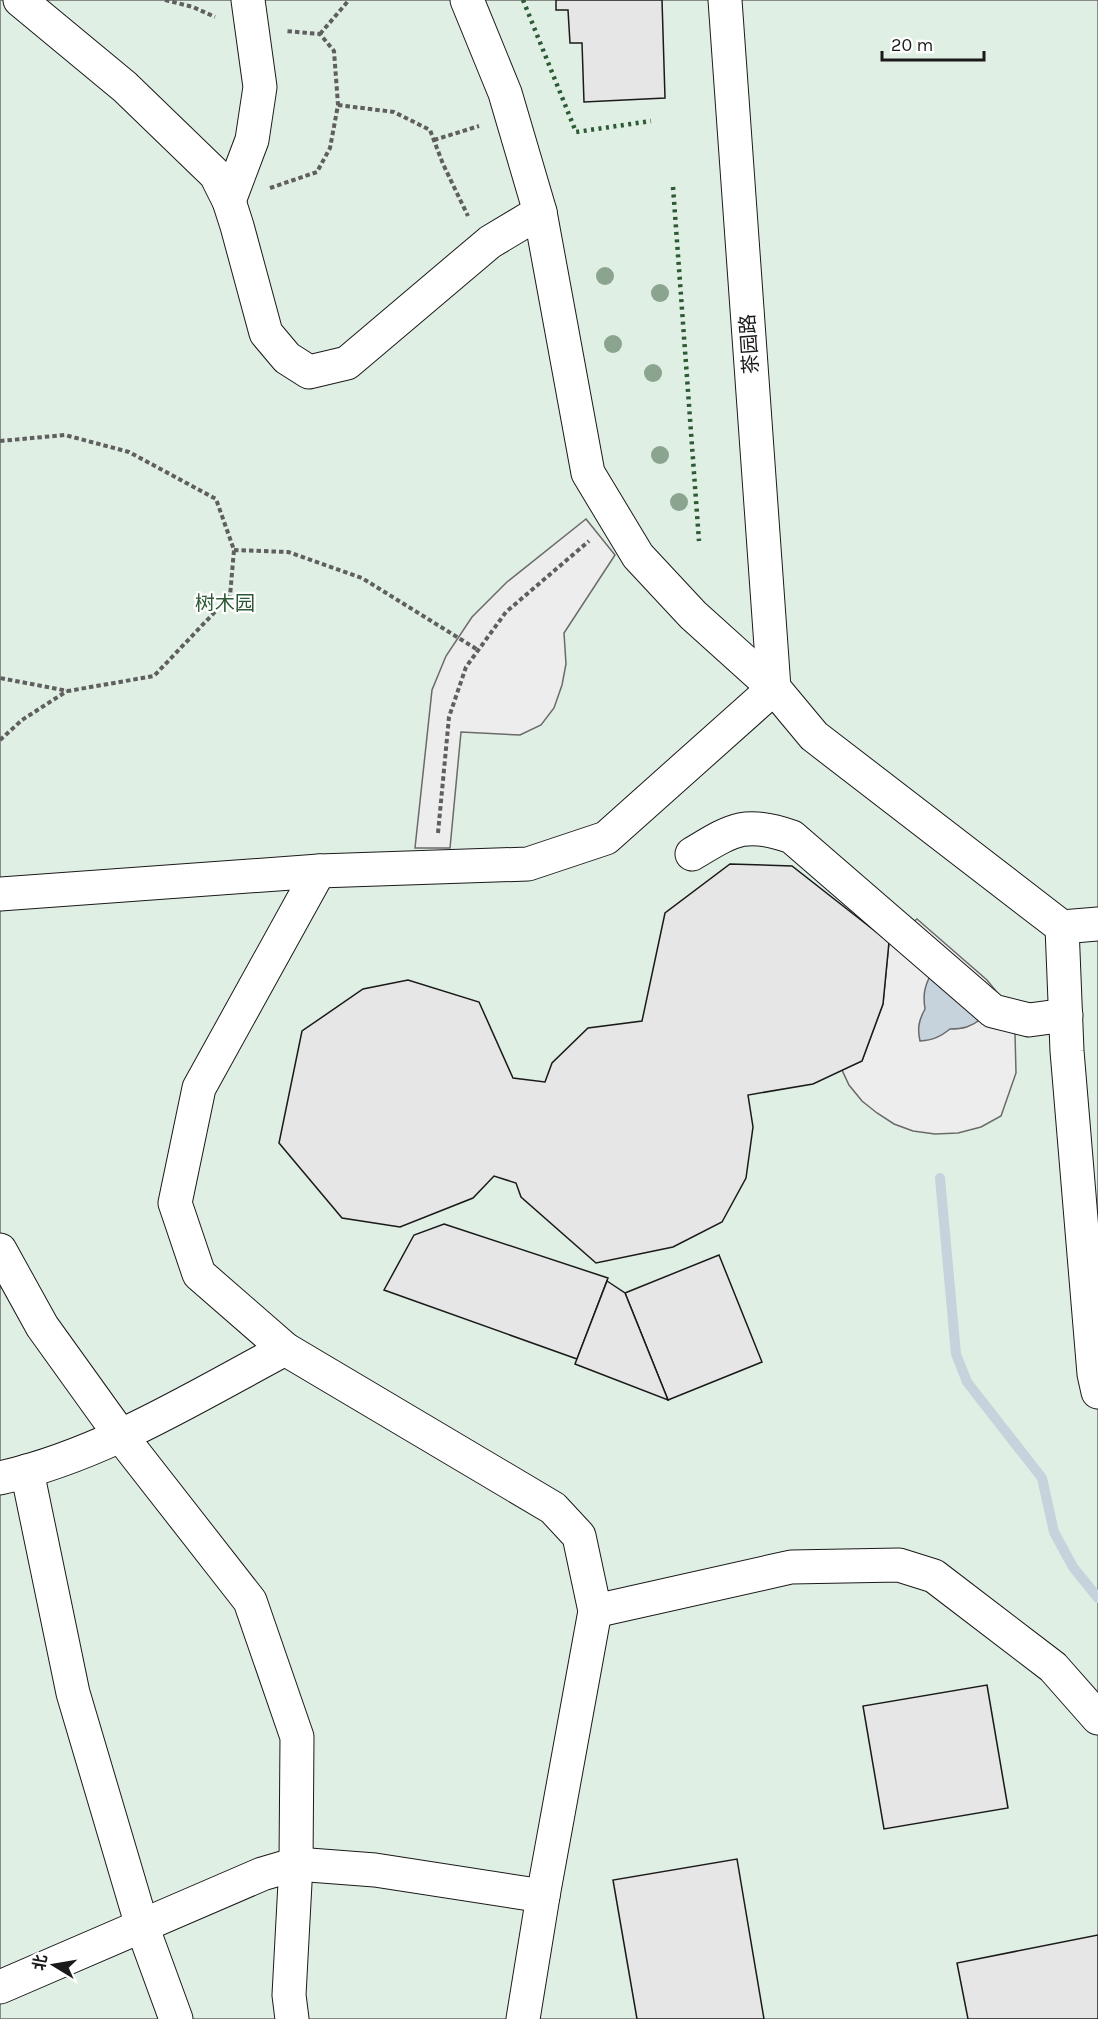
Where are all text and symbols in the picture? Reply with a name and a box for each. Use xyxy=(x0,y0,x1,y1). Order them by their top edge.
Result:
scale bar xyxy=(882,24,984,62)
text: 20 m xyxy=(891,34,933,56)
street label: 茶园路 xyxy=(736,313,763,375)
park label: 树木园 xyxy=(195,592,255,615)
north arrow xyxy=(24,1935,84,1995)
text: 北 xyxy=(29,1953,51,1972)

